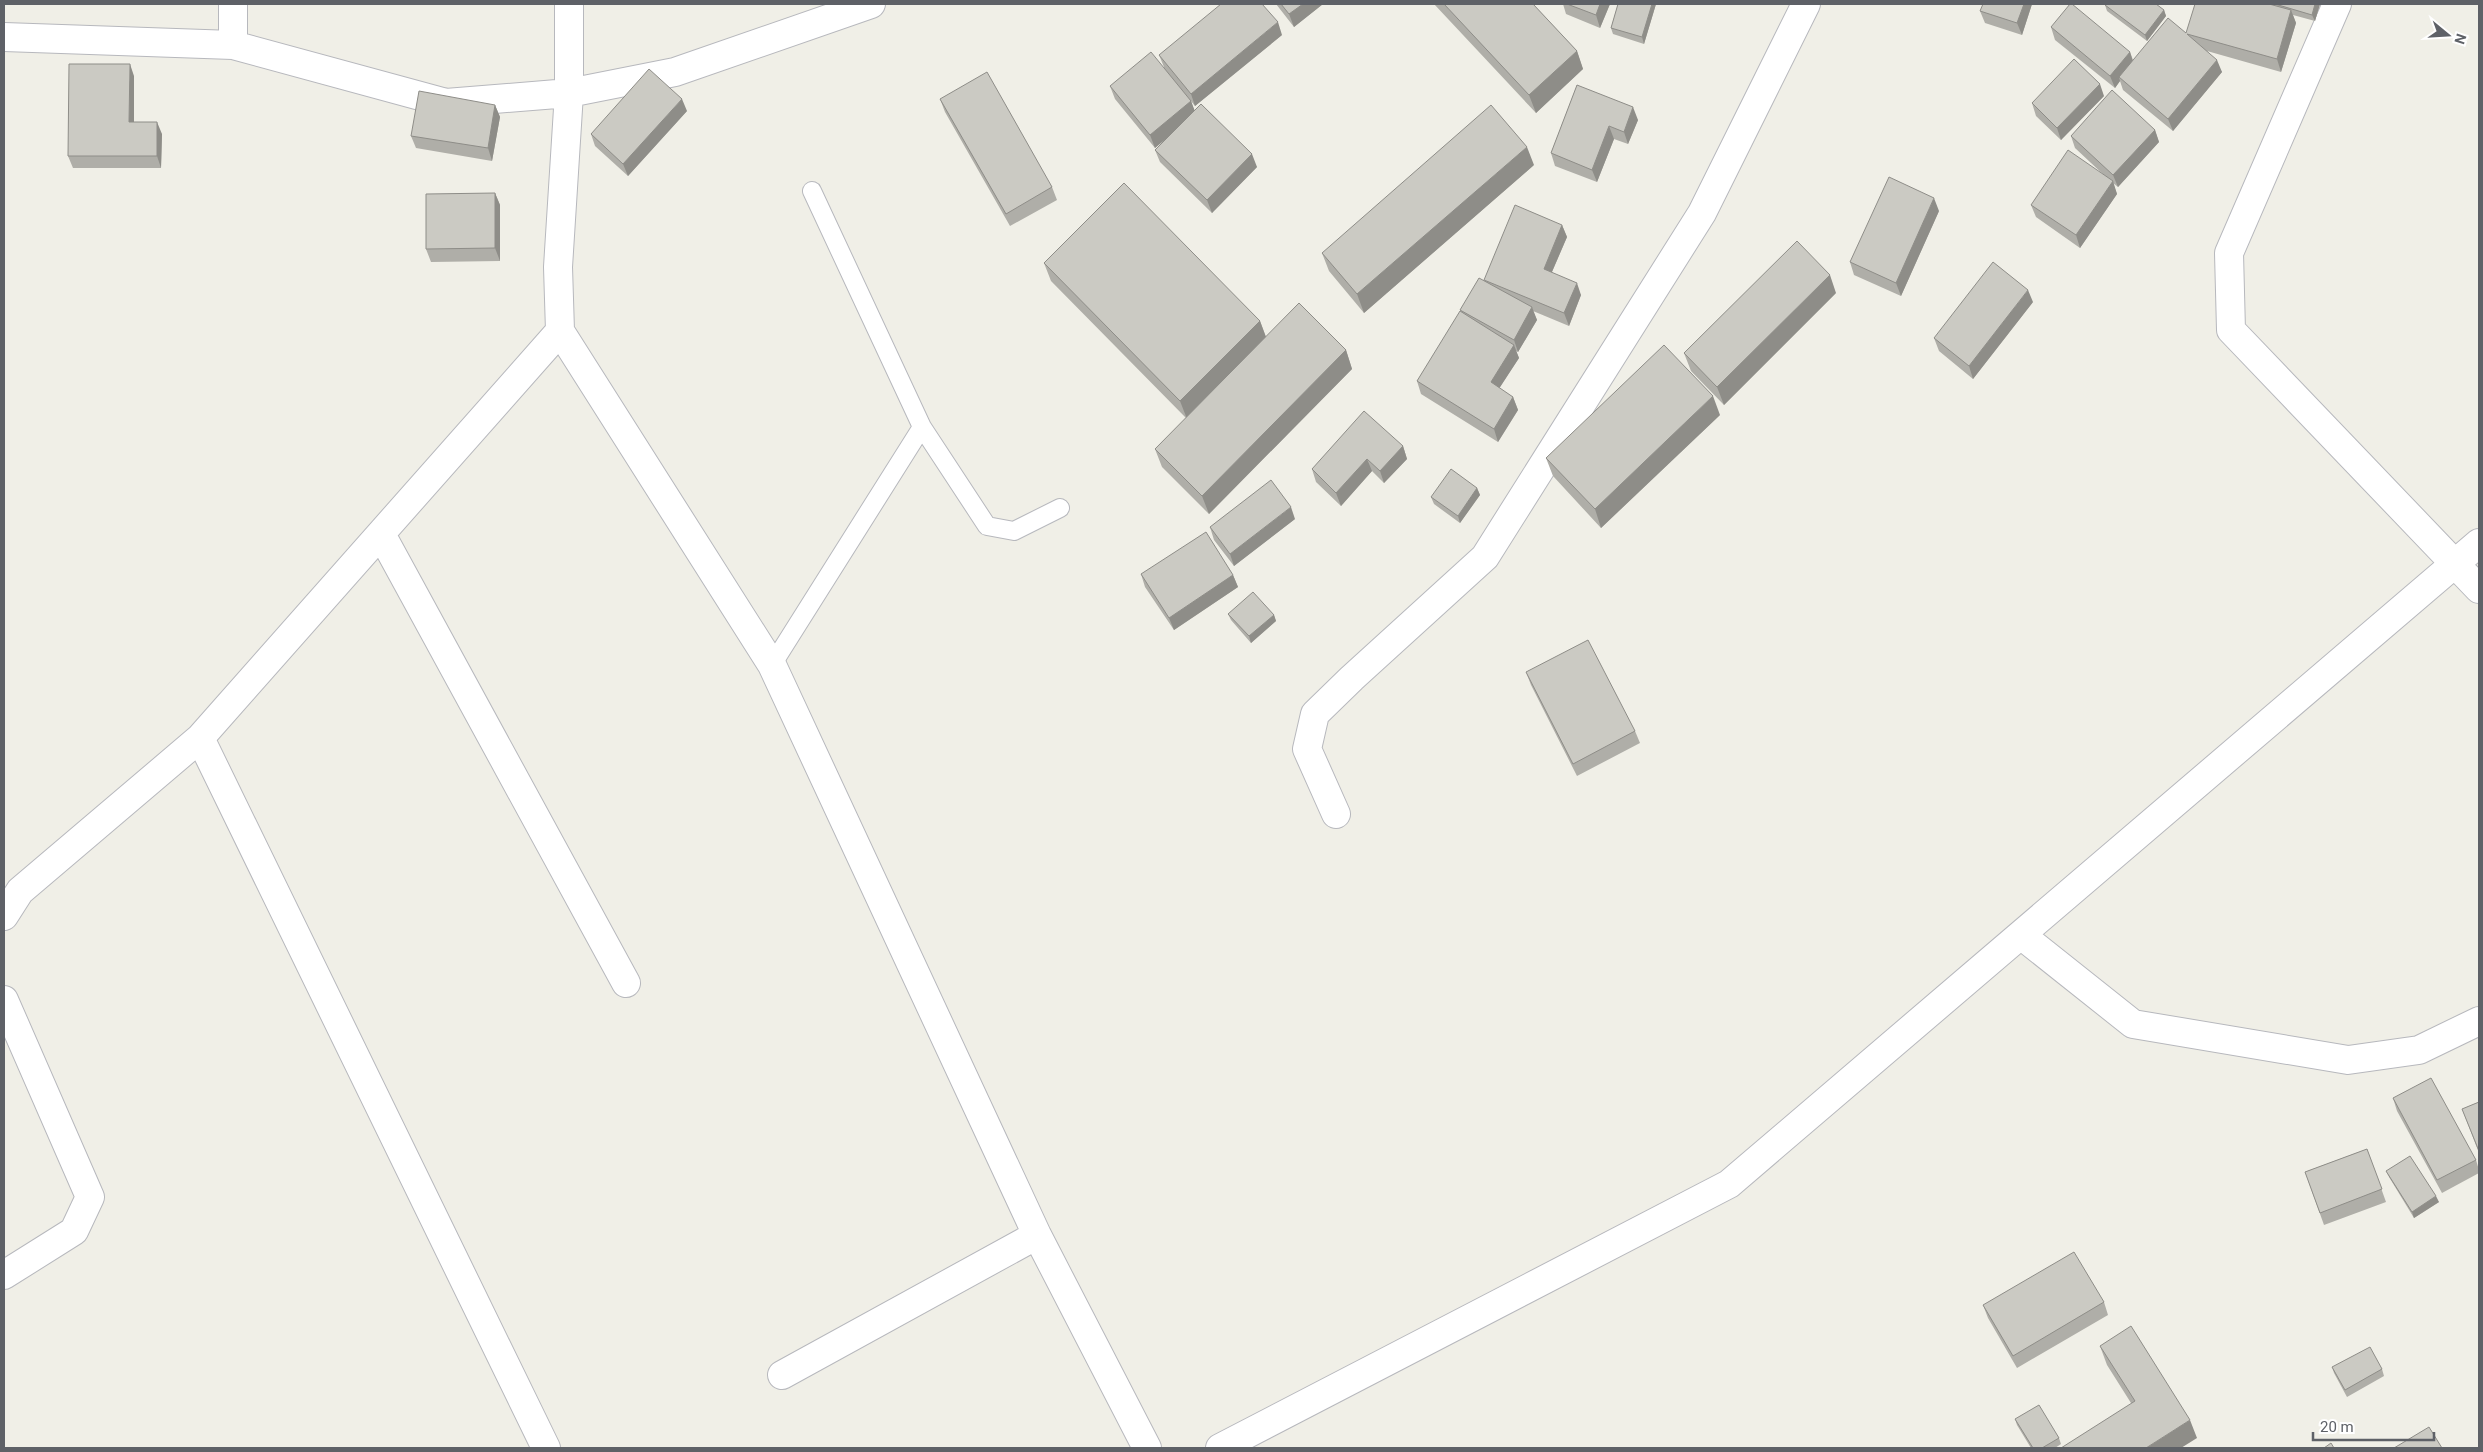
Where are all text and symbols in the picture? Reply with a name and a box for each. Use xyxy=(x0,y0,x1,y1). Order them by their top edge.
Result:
north arrow xyxy=(2423,10,2473,60)
text: N xyxy=(2451,32,2470,46)
scale bar xyxy=(2313,1410,2434,1442)
text: 20 m xyxy=(2320,1418,2354,1436)

